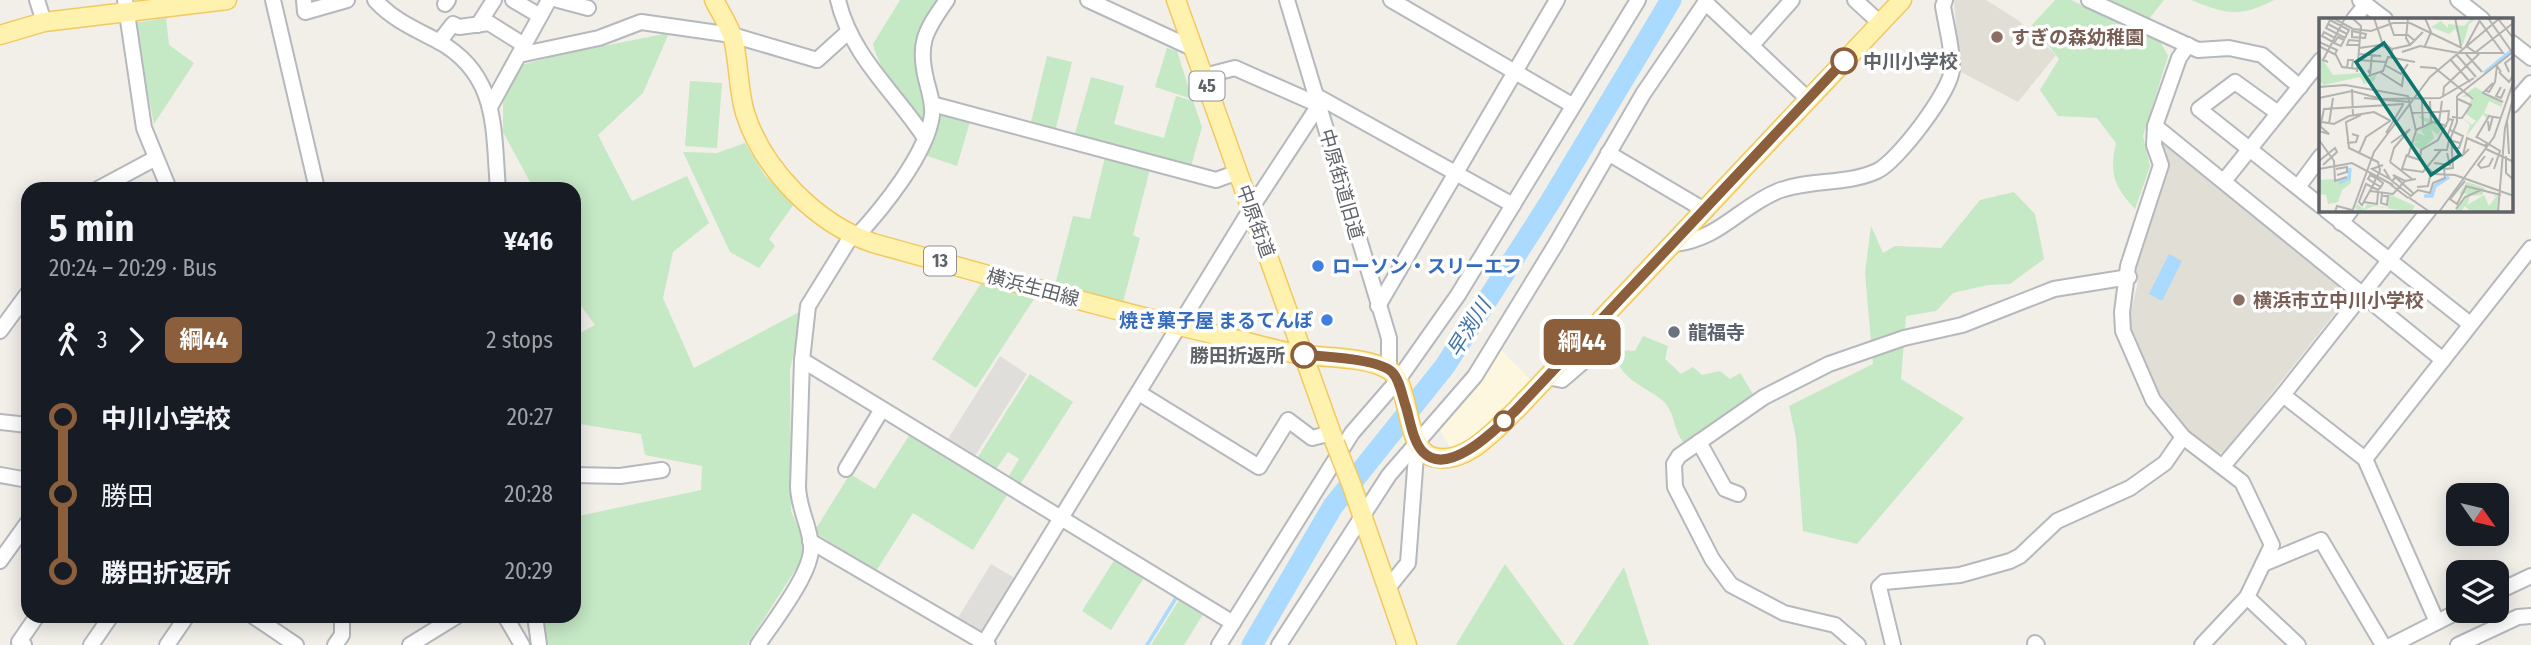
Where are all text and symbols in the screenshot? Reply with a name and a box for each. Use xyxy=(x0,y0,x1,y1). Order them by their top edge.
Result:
inset map xyxy=(2319,18,2514,212)
place label: すぎの森幼稚園 xyxy=(2011,26,2144,49)
marker: すぎの森幼稚園 xyxy=(1989,29,2005,45)
marker: 中川小学校 xyxy=(1831,48,1857,74)
place label: 中川小学校 xyxy=(1863,50,1958,73)
road number: 45 xyxy=(1190,72,1224,100)
street label: 中原街道旧道 xyxy=(1315,126,1368,242)
street label: 中原街道 xyxy=(1232,182,1279,261)
text: 5 min xyxy=(49,205,134,251)
text: ¥416 xyxy=(504,226,553,257)
road number: 13 xyxy=(924,246,956,276)
text: 20:24 – 20:29 · Bus xyxy=(49,254,217,282)
place label: ローソン・スリーエフ xyxy=(1332,255,1522,278)
marker: ローソン・スリーエフ xyxy=(1310,258,1326,274)
street label: 横浜生田線 xyxy=(984,264,1082,311)
place label: 横浜市立中川小学校 xyxy=(2253,289,2424,312)
marker: 横浜市立中川小学校 xyxy=(2231,292,2247,308)
water label: 早渕川 xyxy=(1441,293,1498,362)
place label: 焼き菓子屋 まるてんぽ xyxy=(1119,309,1313,332)
marker: 焼き菓子屋 まるてんぽ xyxy=(1319,312,1335,328)
line badge: 綱44 xyxy=(1542,319,1622,365)
icon: walk xyxy=(49,321,87,359)
icon: forward xyxy=(117,321,155,359)
place label: 龍福寺 xyxy=(1688,321,1745,344)
marker: 龍福寺 xyxy=(1666,324,1682,340)
text: 3 xyxy=(97,326,107,354)
text: 綱44 xyxy=(179,326,228,354)
text: 2 stops xyxy=(486,326,553,354)
text: 綱44 xyxy=(1558,328,1606,356)
marker: 勝田折返所 xyxy=(1291,342,1317,368)
place label: 勝田折返所 xyxy=(1190,344,1285,367)
text: 20:27 xyxy=(507,403,553,431)
text: 中川小学校 xyxy=(101,404,231,435)
unlabelled marker xyxy=(1494,411,1514,431)
text: 20:28 xyxy=(504,480,553,508)
text: 勝田 xyxy=(101,481,153,512)
north arrow xyxy=(2446,483,2510,546)
map controls xyxy=(2446,483,2509,623)
text: 20:29 xyxy=(505,557,553,585)
text: 勝田折返所 xyxy=(101,558,231,589)
button: layers xyxy=(2446,560,2509,623)

